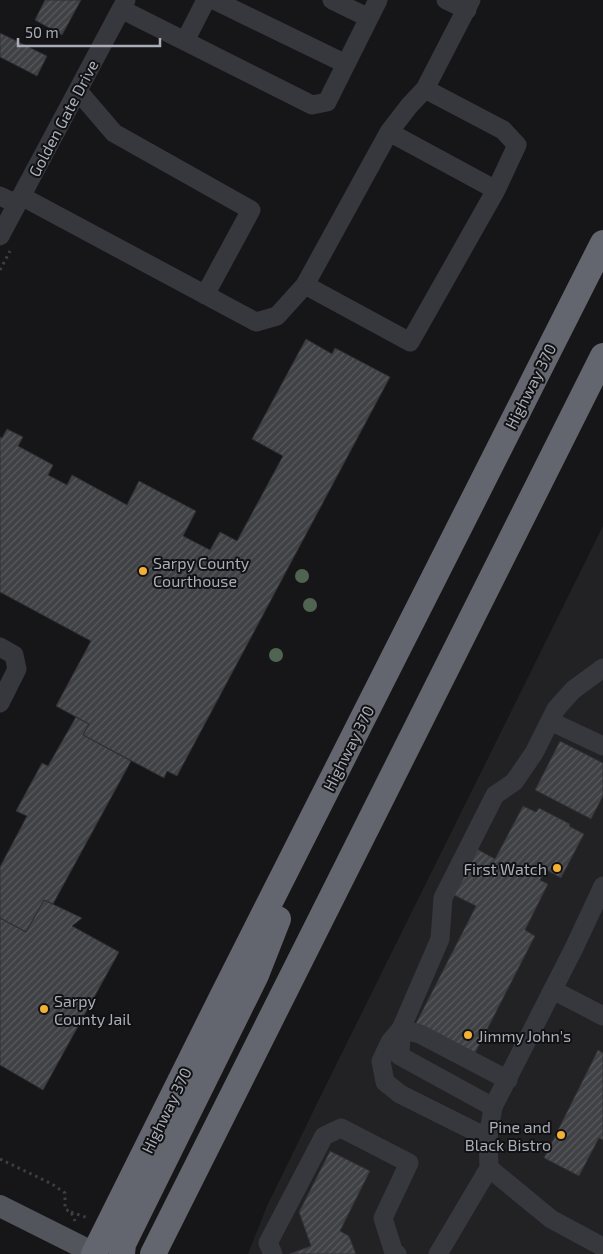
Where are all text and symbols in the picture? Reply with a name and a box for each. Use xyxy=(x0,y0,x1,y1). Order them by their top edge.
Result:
scale bar xyxy=(18,15,160,47)
text: 50 m xyxy=(25,23,59,41)
street label: Golden Gate Drive xyxy=(24,56,102,180)
street label: Highway 370 xyxy=(500,340,560,432)
place label: Sarpy County Courthouse xyxy=(153,553,250,590)
marker: Sarpy County Courthouse xyxy=(137,565,149,577)
street label: Highway 370 xyxy=(318,702,378,794)
place label: First Watch xyxy=(463,859,547,878)
marker: First Watch xyxy=(551,862,563,874)
place label: Sarpy County Jail xyxy=(54,991,131,1028)
marker: Sarpy County Jail xyxy=(38,1003,50,1015)
place label: Jimmy John's xyxy=(478,1026,571,1045)
marker: Jimmy John's xyxy=(462,1029,474,1041)
street label: Highway 370 xyxy=(137,1064,195,1156)
place label: Pine and Black Bistro xyxy=(465,1117,551,1154)
marker: Pine and Black Bistro xyxy=(555,1129,567,1141)

